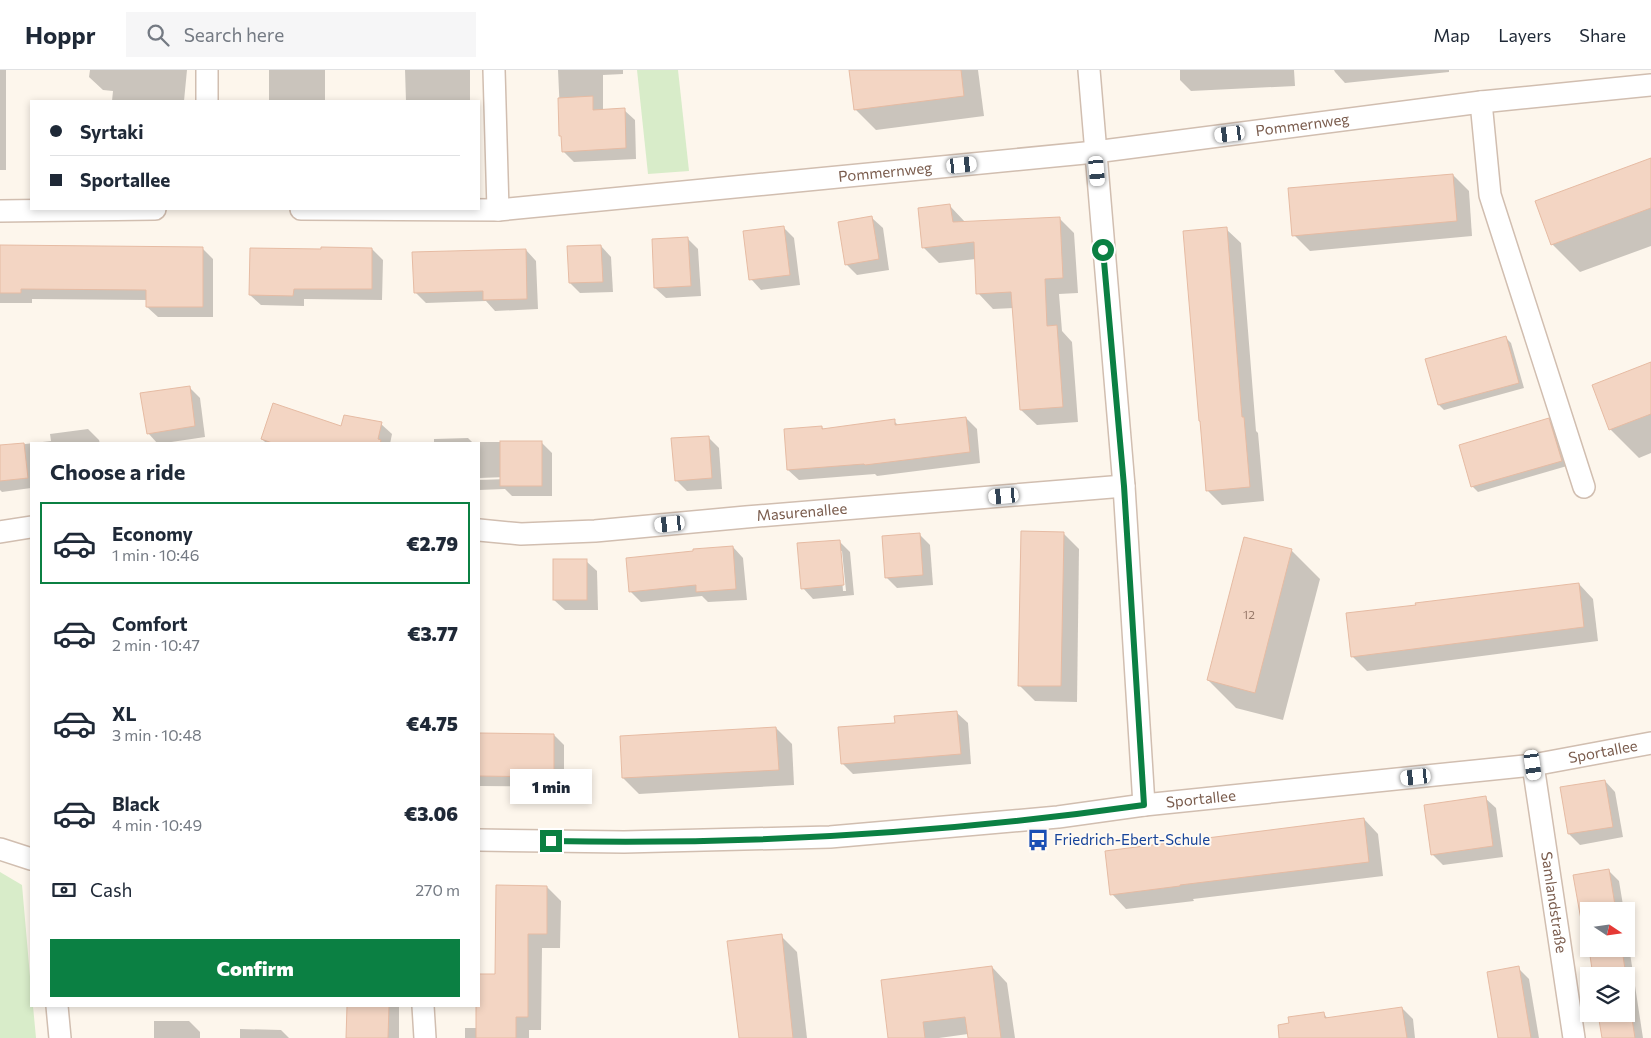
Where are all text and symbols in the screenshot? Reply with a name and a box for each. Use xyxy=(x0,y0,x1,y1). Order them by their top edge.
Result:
search box xyxy=(126,12,476,57)
text: Hoppr xyxy=(25,20,96,49)
icon: search xyxy=(144,21,172,49)
text: Search here xyxy=(184,23,284,46)
text: Map xyxy=(1433,24,1470,46)
text: Layers xyxy=(1498,24,1551,46)
text: Share xyxy=(1579,24,1626,46)
street label: Pommernweg xyxy=(1254,109,1350,139)
text: Syrtaki xyxy=(80,120,143,143)
car xyxy=(1214,125,1245,143)
car xyxy=(1088,155,1105,187)
car xyxy=(946,156,977,174)
street label: Pommernweg xyxy=(837,158,933,185)
text: Sportallee xyxy=(80,168,170,191)
route start xyxy=(1092,239,1114,261)
text: Choose a ride xyxy=(50,458,185,485)
car xyxy=(988,487,1019,505)
street label: Masurenallee xyxy=(756,499,848,524)
car xyxy=(654,515,685,533)
icon: car xyxy=(52,521,97,566)
text: Economy xyxy=(112,522,193,545)
text: €2.79 xyxy=(406,532,458,555)
text: 1 min · 10:46 xyxy=(112,545,199,564)
house number: 12 xyxy=(1243,607,1255,621)
icon: car xyxy=(52,611,97,656)
text: Comfort xyxy=(112,612,188,635)
text: €3.77 xyxy=(407,622,458,645)
text: 2 min · 10:47 xyxy=(112,635,200,654)
icon: car xyxy=(52,701,97,746)
text: XL xyxy=(112,702,137,725)
text: €4.75 xyxy=(406,712,458,735)
text: 3 min · 10:48 xyxy=(112,725,202,744)
street label: Sportallee xyxy=(1567,736,1639,766)
car xyxy=(1523,749,1542,781)
callout: 1 min xyxy=(510,768,592,804)
car xyxy=(1400,768,1431,786)
text: 1 min xyxy=(532,777,570,796)
street label: Sportallee xyxy=(1165,786,1237,811)
icon: car xyxy=(52,791,97,836)
text: Black xyxy=(112,792,160,815)
text: €3.06 xyxy=(404,802,458,825)
text: 4 min · 10:49 xyxy=(112,815,202,834)
bus stop icon: Friedrich-Ebert-Schule xyxy=(1025,827,1051,853)
route end xyxy=(540,830,562,852)
place label: Friedrich-Ebert-Schule xyxy=(1054,830,1210,848)
street label: Samlandstraße xyxy=(1538,850,1571,954)
icon: cash xyxy=(50,876,78,904)
text: Cash xyxy=(90,878,132,901)
text: 270 m xyxy=(415,880,460,899)
north arrow xyxy=(1580,902,1635,958)
map controls xyxy=(1580,902,1635,1022)
button: Confirm xyxy=(50,939,460,997)
button: layers xyxy=(1580,967,1635,1022)

